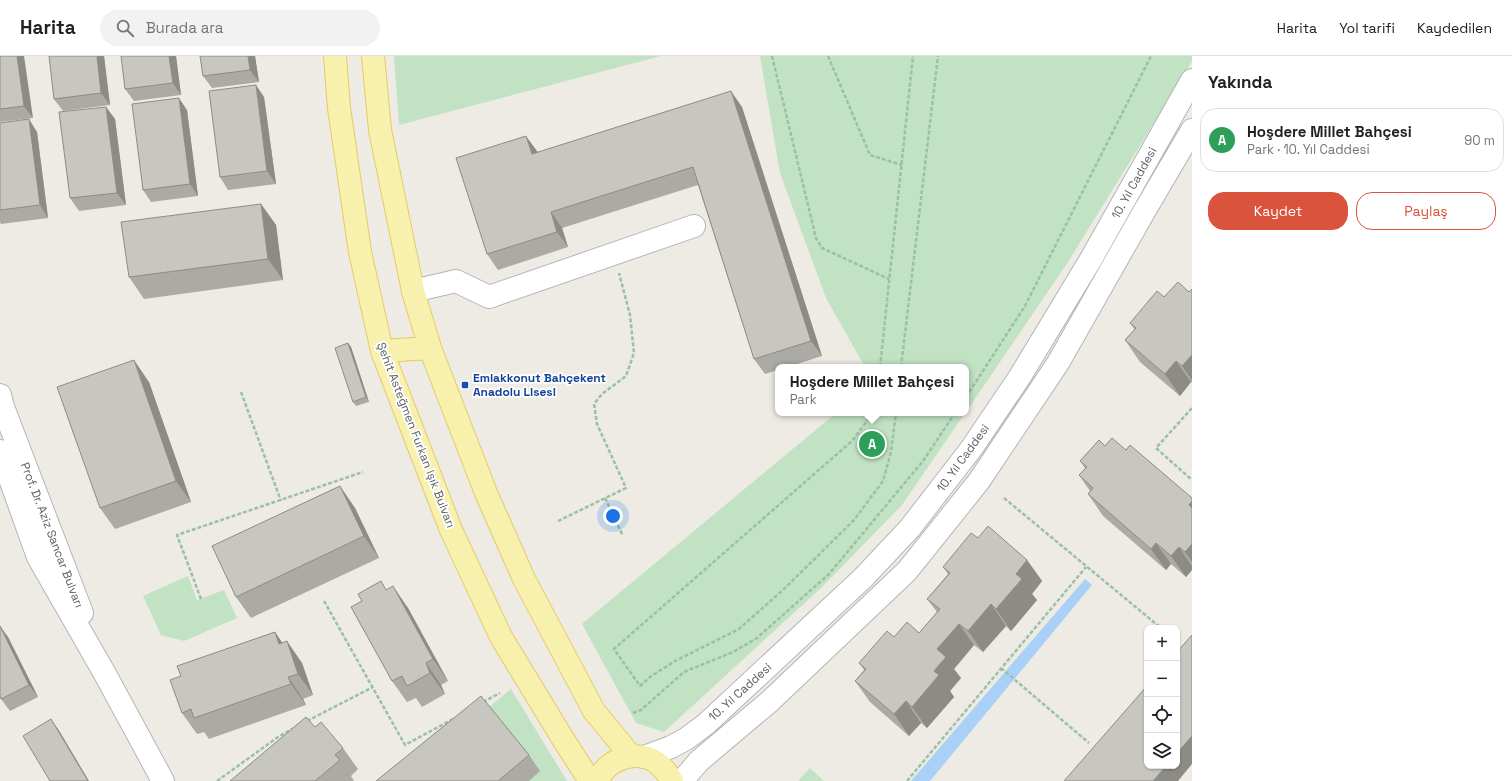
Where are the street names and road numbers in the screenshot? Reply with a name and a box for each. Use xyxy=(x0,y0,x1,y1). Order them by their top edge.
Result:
street label: 10. Yıl Caddesi xyxy=(1108,144,1160,222)
street label: Şehit Asteğmen Furkan Işık Bulvarı xyxy=(373,340,459,530)
street label: 10. Yıl Caddesi xyxy=(933,421,993,495)
street label: Prof. Dr. Aziz Sancar Bulvarı xyxy=(17,460,87,610)
street label: 10. Yıl Caddesi xyxy=(705,659,775,725)

